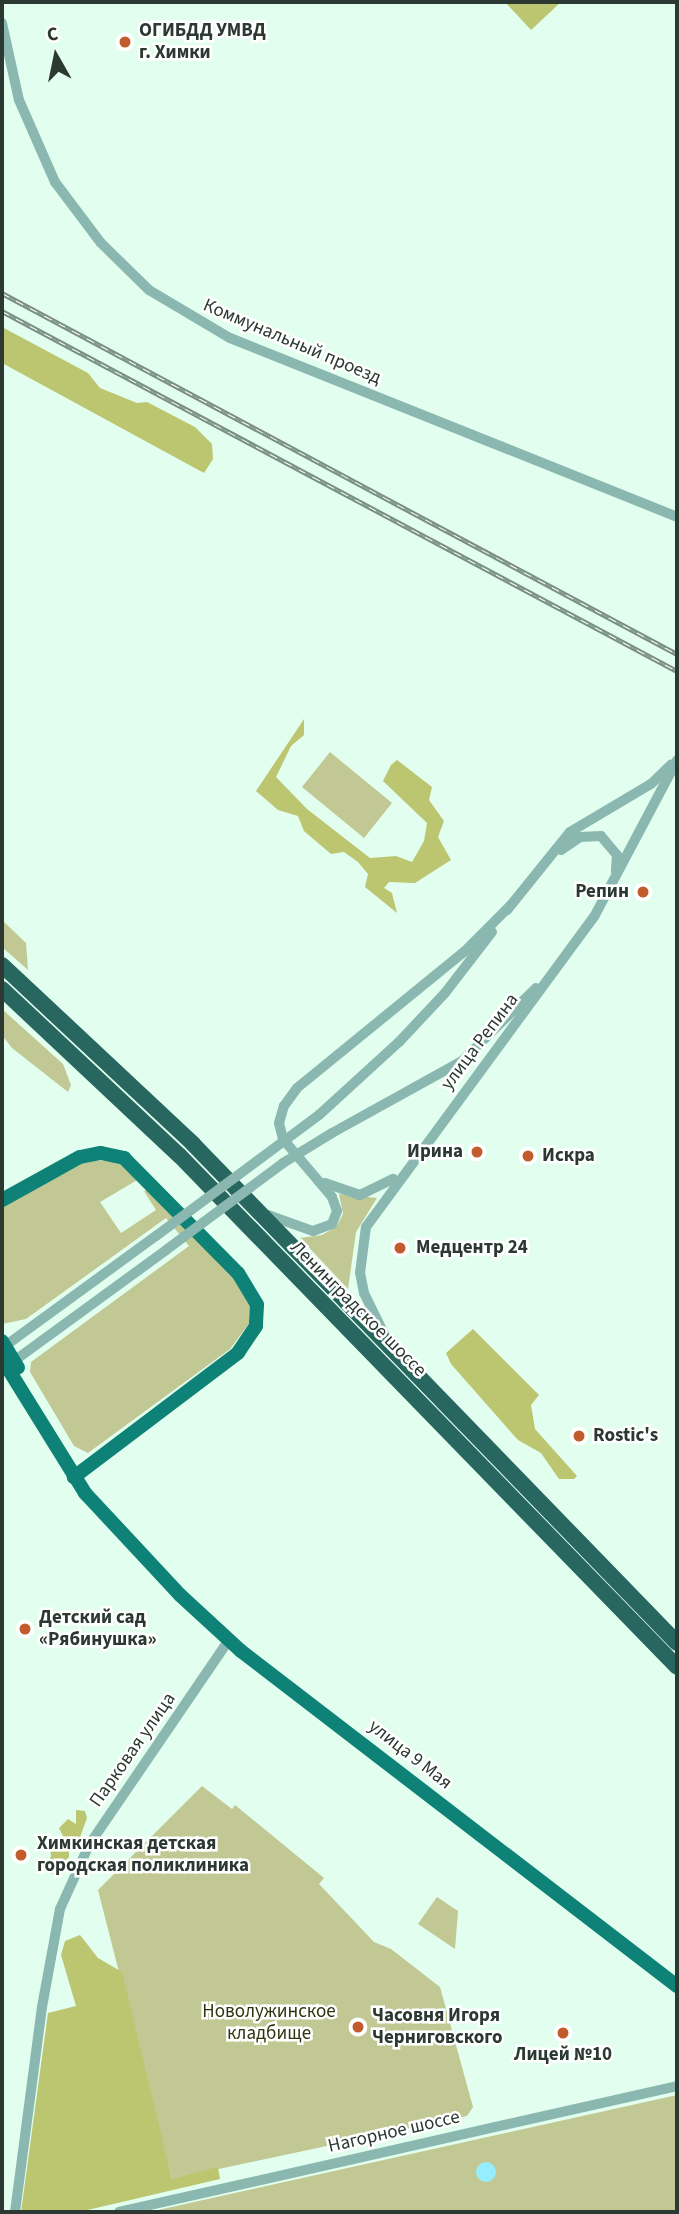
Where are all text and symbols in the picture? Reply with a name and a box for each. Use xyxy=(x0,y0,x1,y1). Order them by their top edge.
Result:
place label: ОГИБДД УМВД г. Химки xyxy=(139,20,266,64)
north arrow xyxy=(21,21,91,91)
text: С xyxy=(45,21,60,49)
marker: ОГИБДД УМВД г. Химки xyxy=(117,34,133,50)
street label: Коммунальный проезд xyxy=(199,294,385,390)
place label: Репин xyxy=(575,881,629,903)
marker: Репин xyxy=(635,884,651,900)
street label: улица Репина xyxy=(436,989,524,1095)
place label: Ирина xyxy=(407,1141,463,1163)
marker: Ирина xyxy=(469,1144,485,1160)
place label: Искра xyxy=(542,1145,595,1167)
marker: Искра xyxy=(520,1148,536,1164)
street label: Ленинградское шоссе xyxy=(285,1236,431,1382)
place label: Медцентр 24 xyxy=(416,1237,528,1259)
marker: Медцентр 24 xyxy=(390,1238,410,1258)
place label: Rostic's xyxy=(593,1425,658,1447)
marker: Rostic's xyxy=(571,1428,587,1444)
place label: Детский сад «Рябинушка» xyxy=(39,1607,157,1651)
marker: Детский сад «Рябинушка» xyxy=(17,1621,33,1637)
street label: Парковая улица xyxy=(85,1688,181,1812)
street label: улица 9 Мая xyxy=(364,1715,456,1795)
place label: Химкинская детская городская поликлиника xyxy=(37,1833,249,1877)
marker: Химкинская детская городская поликлиника xyxy=(11,1845,31,1865)
park label: Новолужинское кладбище xyxy=(202,2001,336,2045)
place label: Часовня Игоря Черниговского xyxy=(372,2005,502,2049)
marker: Часовня Игоря Черниговского xyxy=(350,2019,366,2035)
marker: Лицей №10 xyxy=(555,2025,571,2041)
place label: Лицей №10 xyxy=(514,2044,612,2066)
street label: Нагорное шоссе xyxy=(326,2106,462,2158)

